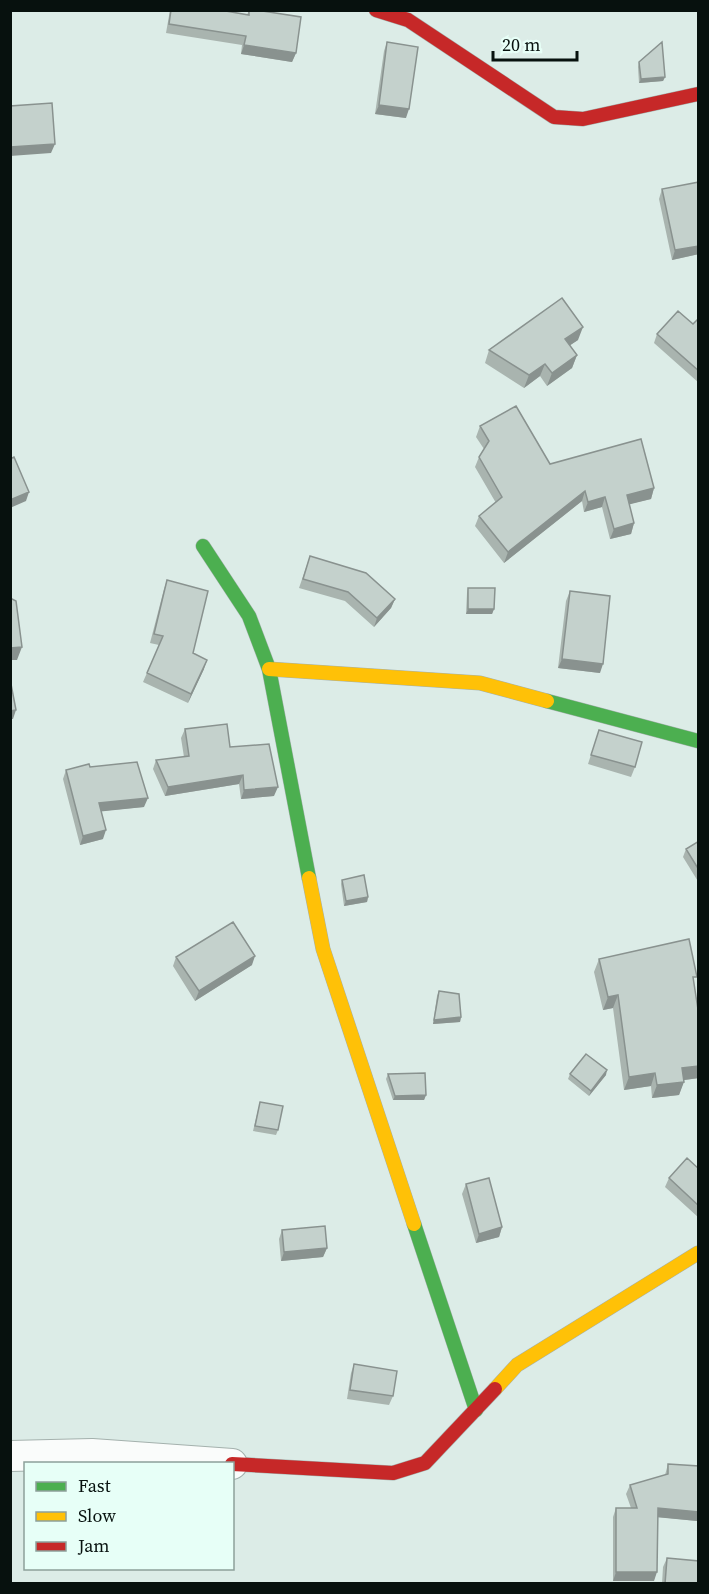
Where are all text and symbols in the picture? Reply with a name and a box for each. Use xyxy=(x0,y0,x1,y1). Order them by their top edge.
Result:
scale bar xyxy=(493,24,577,62)
text: 20 m xyxy=(502,32,540,57)
legend xyxy=(24,1462,234,1570)
text: Fast xyxy=(78,1473,111,1498)
text: Slow xyxy=(78,1503,116,1528)
text: Jam xyxy=(77,1533,110,1558)

